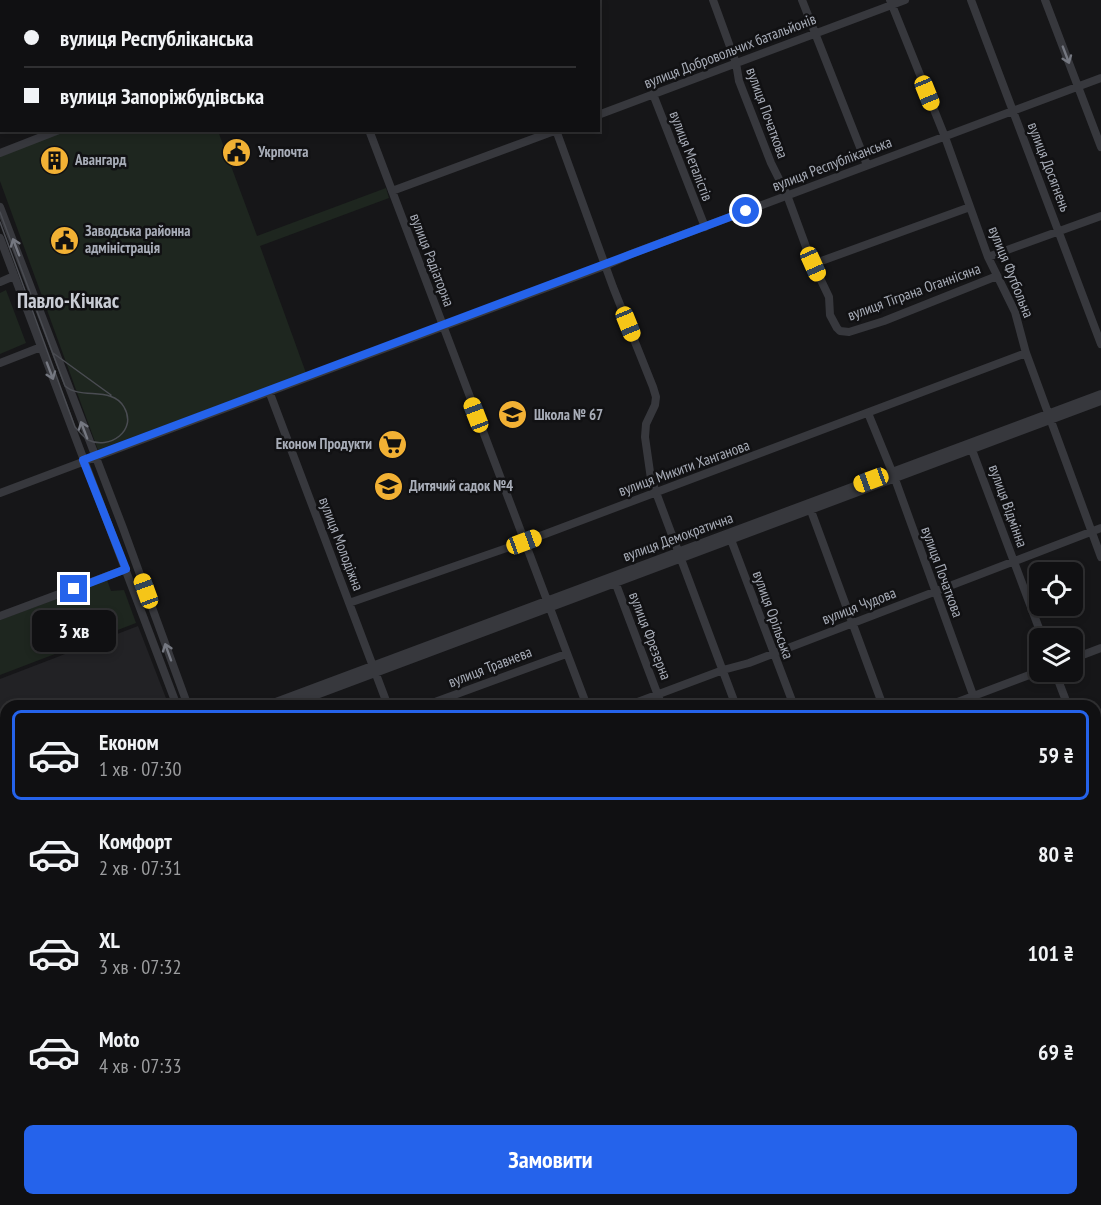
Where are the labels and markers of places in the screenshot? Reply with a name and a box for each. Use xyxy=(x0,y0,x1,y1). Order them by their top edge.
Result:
public building icon: Укрпочта xyxy=(221,136,253,168)
place label: Укрпочта xyxy=(257,142,308,161)
building icon: Авангард xyxy=(38,144,70,176)
place label: Авангард xyxy=(74,150,126,169)
place label: Заводська районна адміністрація xyxy=(85,221,190,257)
public building icon: Заводська районна адміністрація xyxy=(48,224,80,256)
school or university icon: Школа № 67 xyxy=(497,399,529,431)
place label: Школа № 67 xyxy=(534,405,603,424)
supermarket icon: Економ Продукти xyxy=(377,428,409,460)
place label: Економ Продукти xyxy=(276,434,372,453)
school or university icon: Дитячий садок №4 xyxy=(372,470,404,502)
place label: Дитячий садок №4 xyxy=(409,476,513,495)

